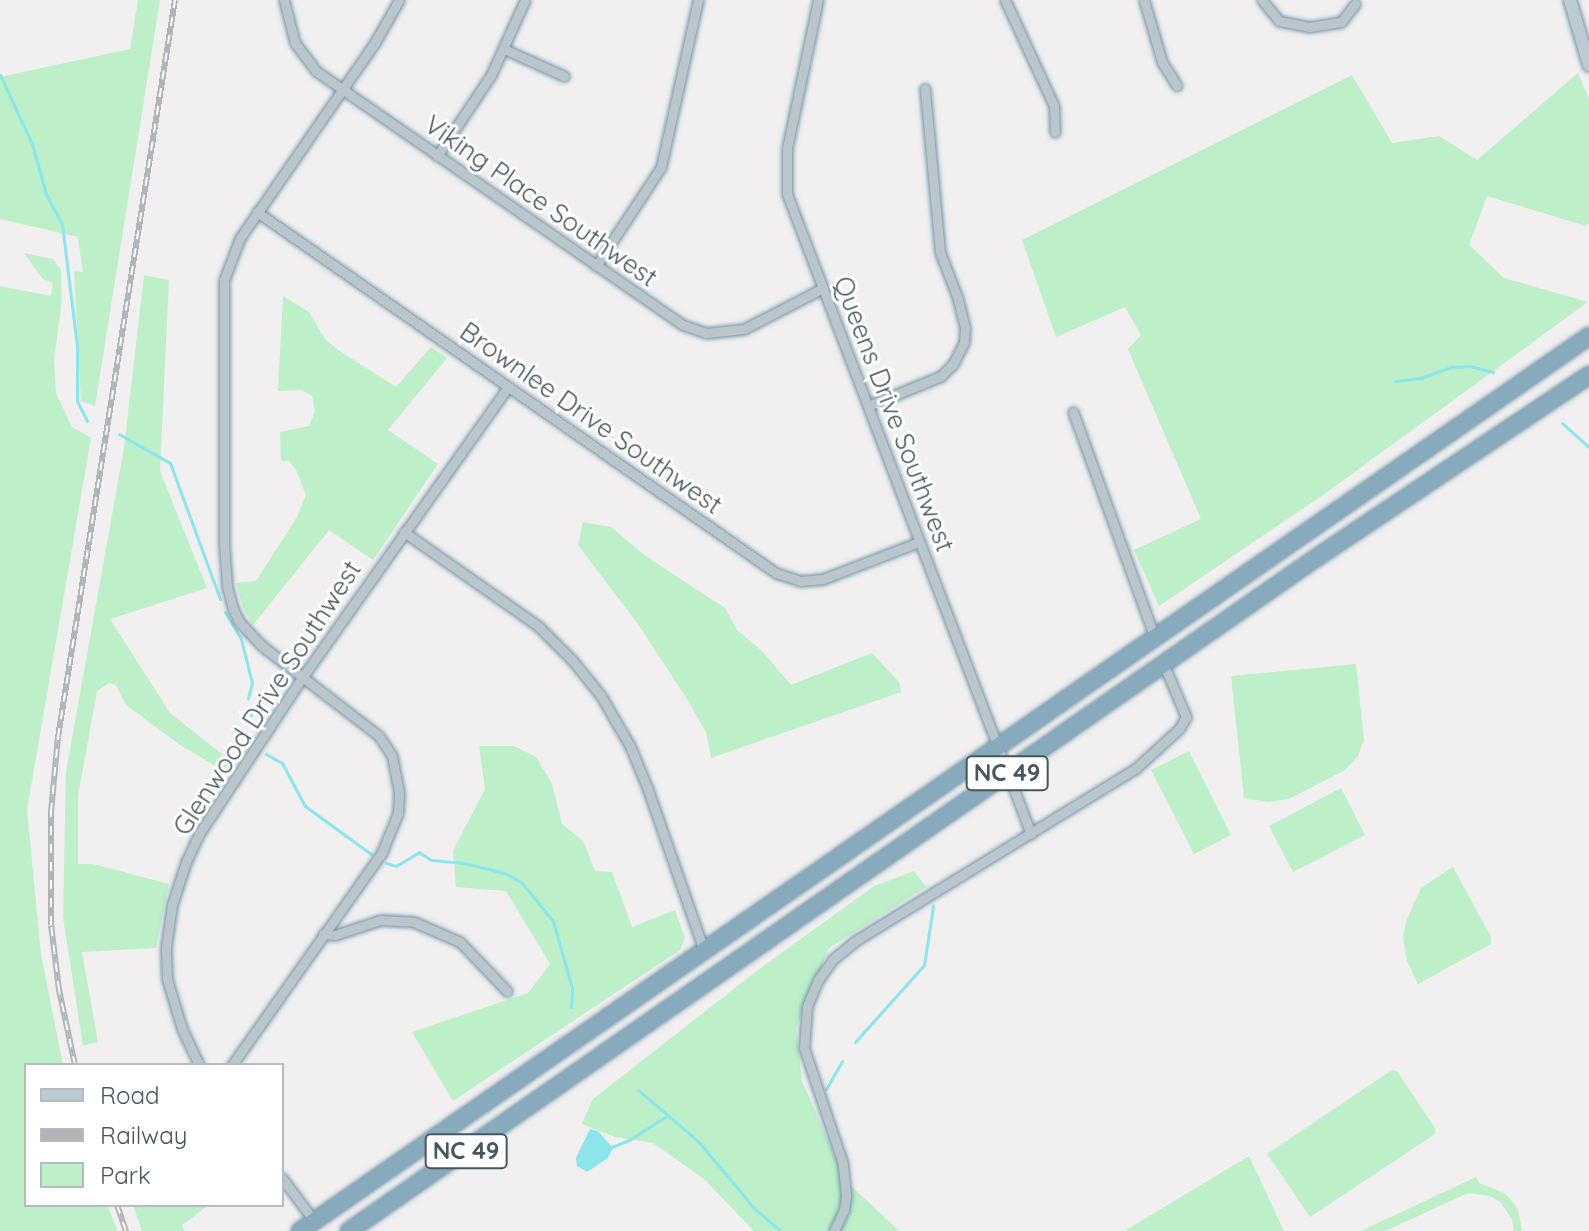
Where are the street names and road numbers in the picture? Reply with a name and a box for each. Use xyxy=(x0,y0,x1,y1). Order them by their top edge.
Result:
street label: Viking Place Southwest xyxy=(419,109,663,293)
street label: Queens Drive Southwest xyxy=(827,272,961,556)
street label: Brownlee Drive Southwest xyxy=(454,316,728,520)
street label: Glenwood Drive Southwest xyxy=(167,555,367,841)
road number: NC 49 xyxy=(965,753,1049,793)
road number: NC 49 xyxy=(424,1131,508,1171)

